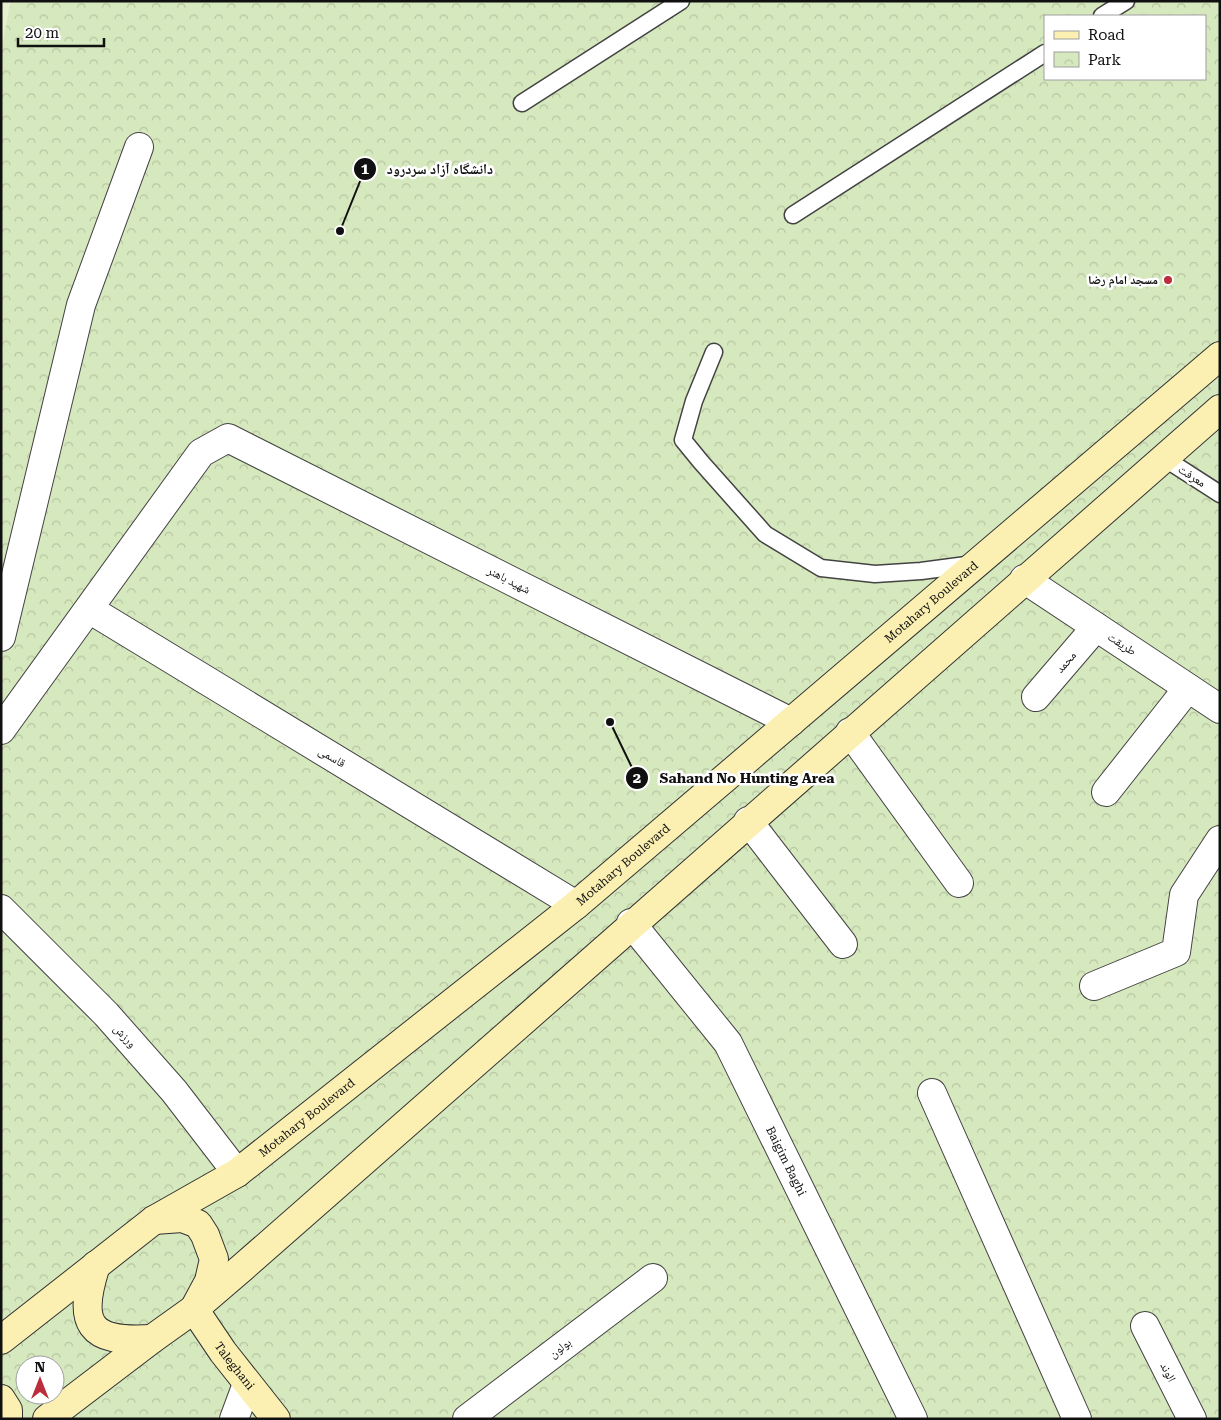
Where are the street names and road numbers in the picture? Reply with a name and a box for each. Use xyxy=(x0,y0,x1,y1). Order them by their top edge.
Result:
street label: معرفت xyxy=(1176,462,1208,490)
street label: Motahary Boulevard xyxy=(882,558,981,646)
street label: شهید باهنر xyxy=(484,563,533,597)
street label: طریقت xyxy=(1105,630,1139,659)
street label: محمد xyxy=(1053,648,1079,676)
street label: قاسمی xyxy=(316,743,348,771)
street label: Motahary Boulevard xyxy=(574,821,673,908)
street label: ورزش xyxy=(111,1021,139,1051)
street label: Motahary Boulevard xyxy=(256,1075,358,1160)
street label: Baigim Baghi xyxy=(763,1124,809,1198)
street label: بولون xyxy=(546,1335,574,1361)
street label: Taleghani xyxy=(211,1339,257,1393)
street label: الوند xyxy=(1157,1360,1179,1384)

